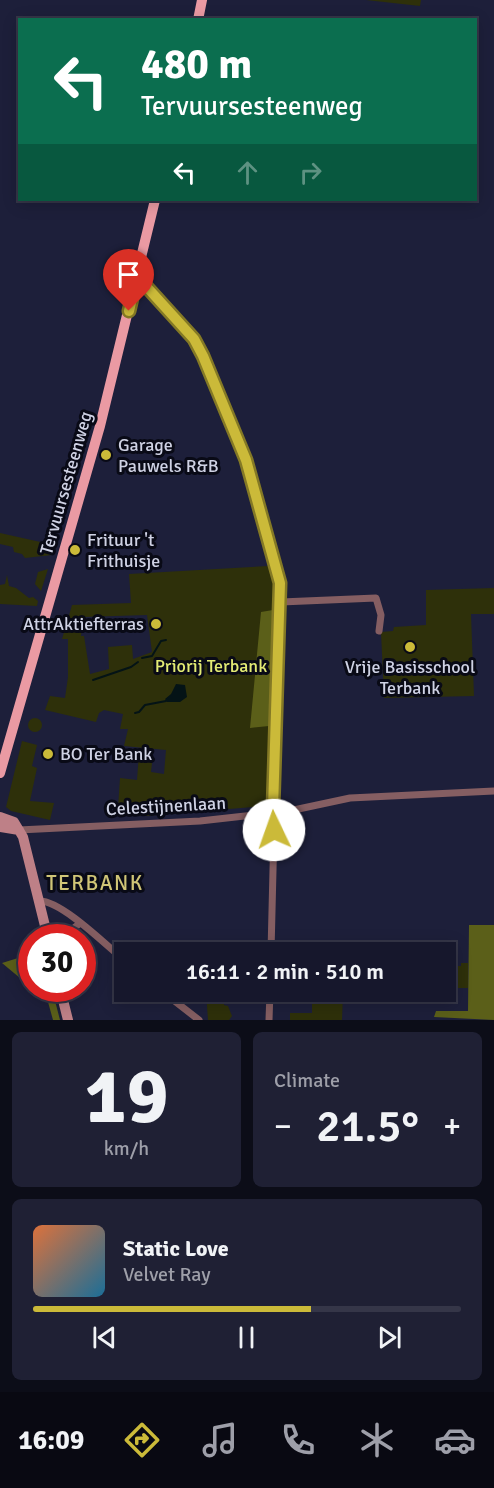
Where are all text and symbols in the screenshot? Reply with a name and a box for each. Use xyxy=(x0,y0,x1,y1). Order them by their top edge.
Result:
text: 480 m xyxy=(141,39,252,90)
icon: left xyxy=(42,42,120,120)
text: Tervuursesteenweg xyxy=(141,90,363,123)
icon: left xyxy=(168,156,201,189)
icon: ahead xyxy=(231,156,264,189)
icon: right xyxy=(294,156,327,189)
pin xyxy=(103,249,154,311)
icon: arrive xyxy=(112,258,145,291)
street label: Tervuursesteenweg xyxy=(35,409,97,557)
place label: Garage Pauwels R&B xyxy=(118,434,219,477)
marker: Garage Pauwels R&B xyxy=(99,448,113,462)
place label: Frituur 't Frithuisje xyxy=(87,529,160,572)
marker: Frituur 't Frithuisje xyxy=(68,543,82,557)
place label: AttrAktiefterras xyxy=(23,613,144,635)
marker: AttrAktiefterras xyxy=(149,617,163,631)
marker: Vrije Basisschool Terbank xyxy=(403,640,417,654)
park label: Priorij Terbank xyxy=(155,655,267,677)
place label: Vrije Basisschool Terbank xyxy=(345,656,475,699)
place label: BO Ter Bank xyxy=(60,743,152,765)
marker: BO Ter Bank xyxy=(41,747,55,761)
street label: Celestijnenlaan xyxy=(105,792,227,820)
position arrow xyxy=(242,798,306,862)
district label: TERBANK xyxy=(46,870,144,896)
speed limit sign: 30 xyxy=(18,924,96,1002)
text: 16:11 · 2 min · 510 m xyxy=(186,958,384,985)
text: 19 xyxy=(84,1049,169,1145)
text: Climate xyxy=(274,1068,340,1093)
text: 21.5° xyxy=(316,1099,419,1154)
text: − xyxy=(274,1106,292,1147)
text: + xyxy=(443,1106,461,1147)
text: km/h xyxy=(104,1136,149,1161)
text: Static Love xyxy=(123,1235,229,1262)
text: Velvet Ray xyxy=(123,1262,211,1287)
icon: previous xyxy=(88,1321,121,1354)
icon: pause xyxy=(230,1321,263,1354)
icon: next xyxy=(373,1321,406,1354)
icon: directions xyxy=(121,1419,163,1461)
icon: music xyxy=(199,1419,241,1461)
icon: phone xyxy=(277,1419,319,1461)
icon: climate xyxy=(356,1419,398,1461)
icon: car xyxy=(434,1419,476,1461)
text: 16:09 xyxy=(18,1424,84,1457)

